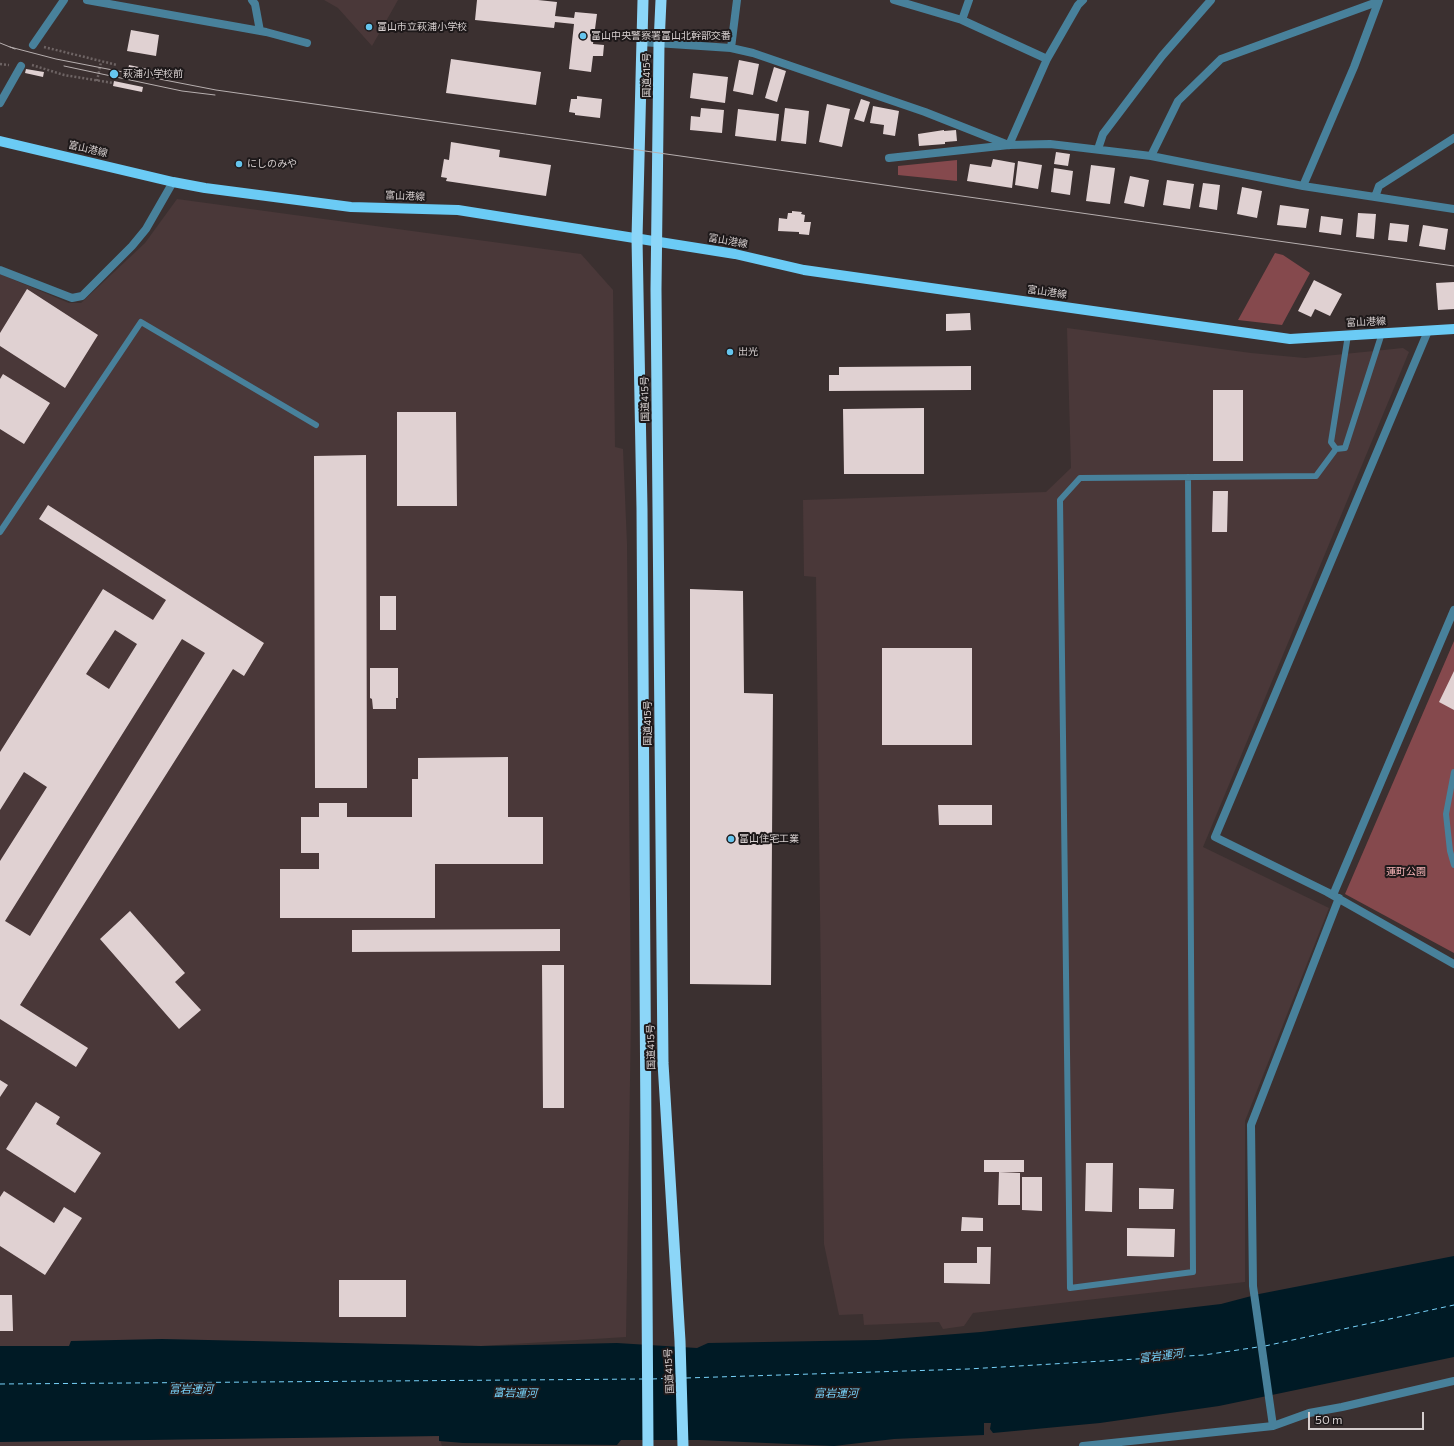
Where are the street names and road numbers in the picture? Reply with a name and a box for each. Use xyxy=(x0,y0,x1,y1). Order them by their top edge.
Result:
street label: 国道415号 xyxy=(641,52,653,98)
street label: 富山港線 xyxy=(67,139,109,159)
street label: 富山港線 xyxy=(385,189,425,203)
street label: 富山港線 xyxy=(707,232,749,250)
street label: 富山港線 xyxy=(1026,283,1068,301)
street label: 富山港線 xyxy=(1346,315,1386,329)
street label: 国道415号 xyxy=(639,376,651,422)
street label: 国道415号 xyxy=(642,700,654,746)
street label: 国道415号 xyxy=(645,1024,657,1070)
street label: 国道415号 xyxy=(662,1348,676,1394)

